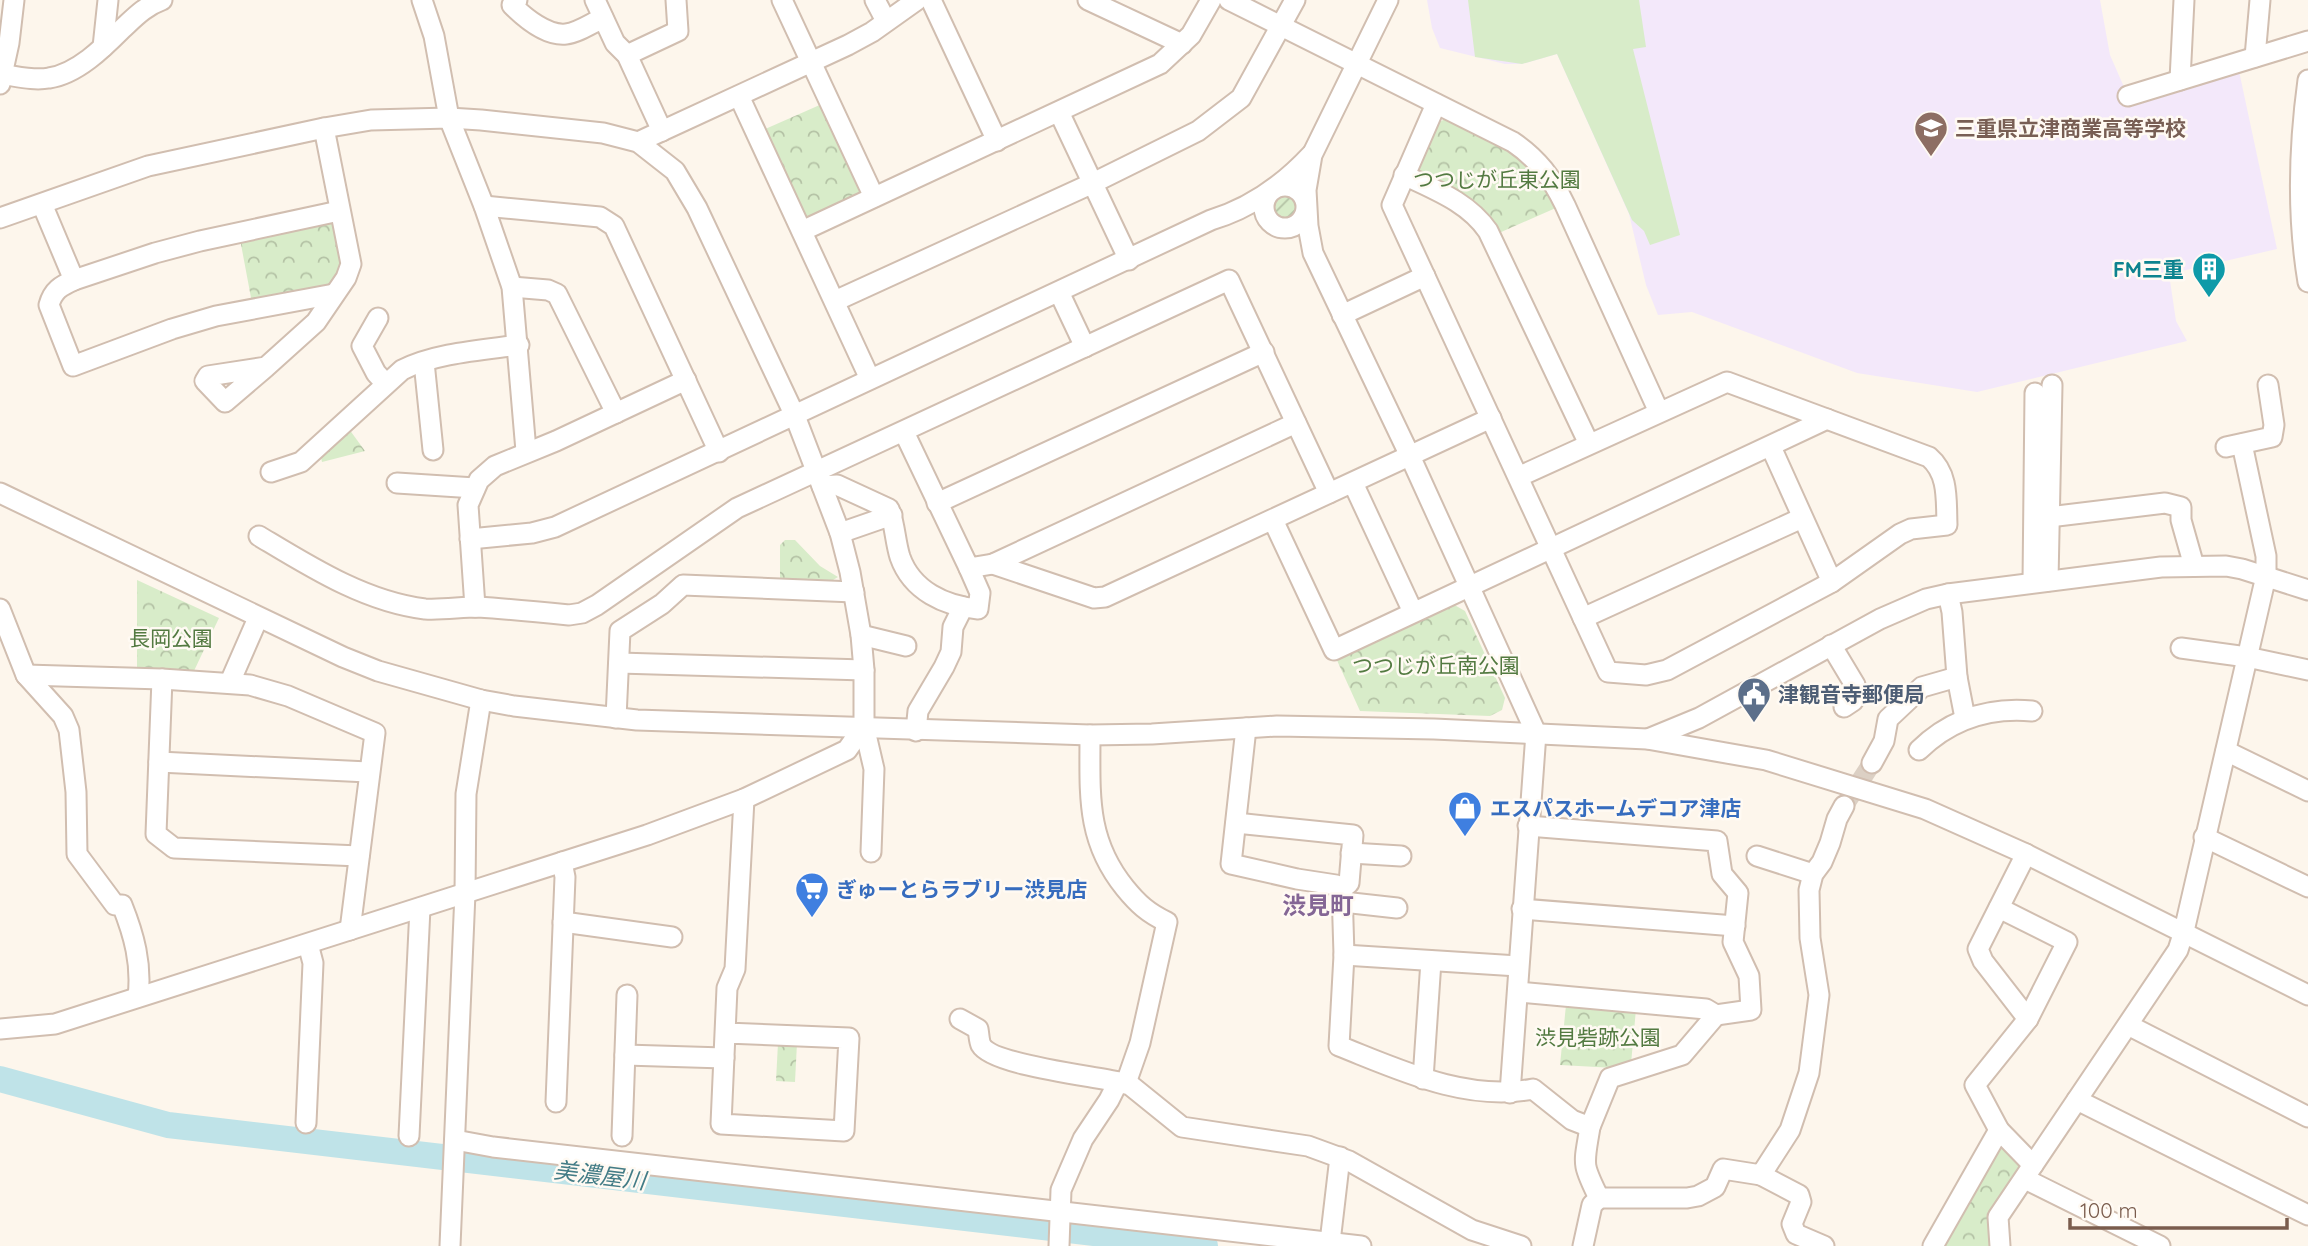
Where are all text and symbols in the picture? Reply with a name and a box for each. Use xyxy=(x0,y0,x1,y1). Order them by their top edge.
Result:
school or university icon: 三重県立津商業高等学校 xyxy=(1912,109,1950,158)
place label: 三重県立津商業高等学校 xyxy=(1955,115,2186,141)
park label: つつじが丘東公園 xyxy=(1413,166,1581,192)
building icon: FM三重 xyxy=(2190,250,2228,299)
place label: FM三重 xyxy=(2113,256,2184,282)
park label: 長岡公園 xyxy=(129,625,213,651)
park label: つつじが丘南公園 xyxy=(1352,652,1520,678)
public building icon: 津観音寺郵便局 xyxy=(1735,675,1773,724)
place label: 津観音寺郵便局 xyxy=(1778,681,1925,707)
shop icon: エスパスホームデコア津店 xyxy=(1446,789,1484,838)
place label: エスパスホームデコア津店 xyxy=(1490,795,1741,821)
supermarket icon: ぎゅーとらラブリー渋見店 xyxy=(793,870,831,919)
place label: ぎゅーとらラブリー渋見店 xyxy=(836,876,1087,902)
district label: 渋見町 xyxy=(1282,890,1354,920)
park label: 渋見砦跡公園 xyxy=(1535,1024,1661,1050)
water label: 美濃屋川 xyxy=(553,1155,650,1195)
scale bar xyxy=(2070,1186,2287,1230)
text: 100 m xyxy=(2080,1197,2138,1223)

